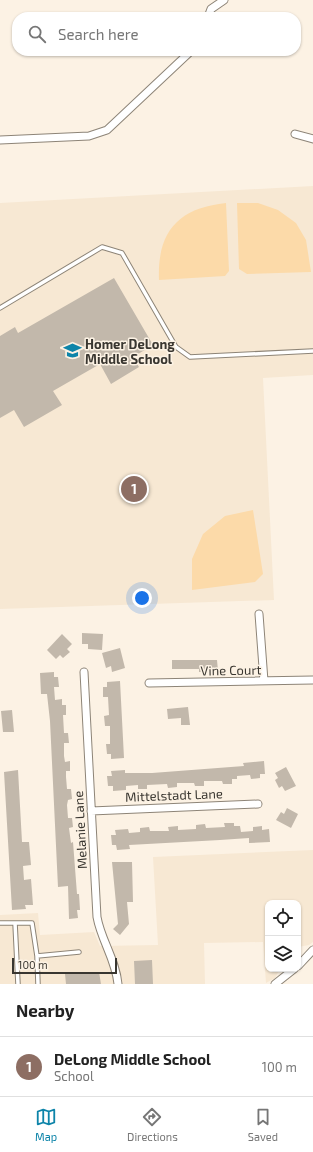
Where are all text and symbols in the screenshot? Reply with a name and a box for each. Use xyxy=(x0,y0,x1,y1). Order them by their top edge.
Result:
search box xyxy=(12,12,301,56)
icon: search xyxy=(26,23,48,45)
text: Search here xyxy=(58,25,139,43)
place label: Homer DeLong Middle School xyxy=(85,336,175,367)
school or university icon: Homer DeLong Middle School xyxy=(62,341,82,361)
pin: 1 xyxy=(121,474,147,504)
your location xyxy=(132,588,152,608)
street label: Vine Court xyxy=(200,661,262,679)
street label: Mittelstadt Lane xyxy=(125,785,223,805)
street label: Melanie Lane xyxy=(70,790,90,870)
map controls xyxy=(265,900,301,972)
button: locate xyxy=(265,900,301,936)
button: layers xyxy=(265,936,301,972)
scale bar xyxy=(12,956,117,975)
text: 100 m xyxy=(18,958,48,971)
text: Nearby xyxy=(16,1000,74,1020)
text: DeLong Middle School xyxy=(54,1050,211,1068)
text: 1 xyxy=(26,1059,32,1075)
text: 100 m xyxy=(262,1059,297,1075)
text: School xyxy=(54,1068,94,1084)
tab: Map xyxy=(35,1106,57,1143)
tab: Directions xyxy=(127,1106,178,1143)
tab: Saved xyxy=(248,1106,278,1143)

